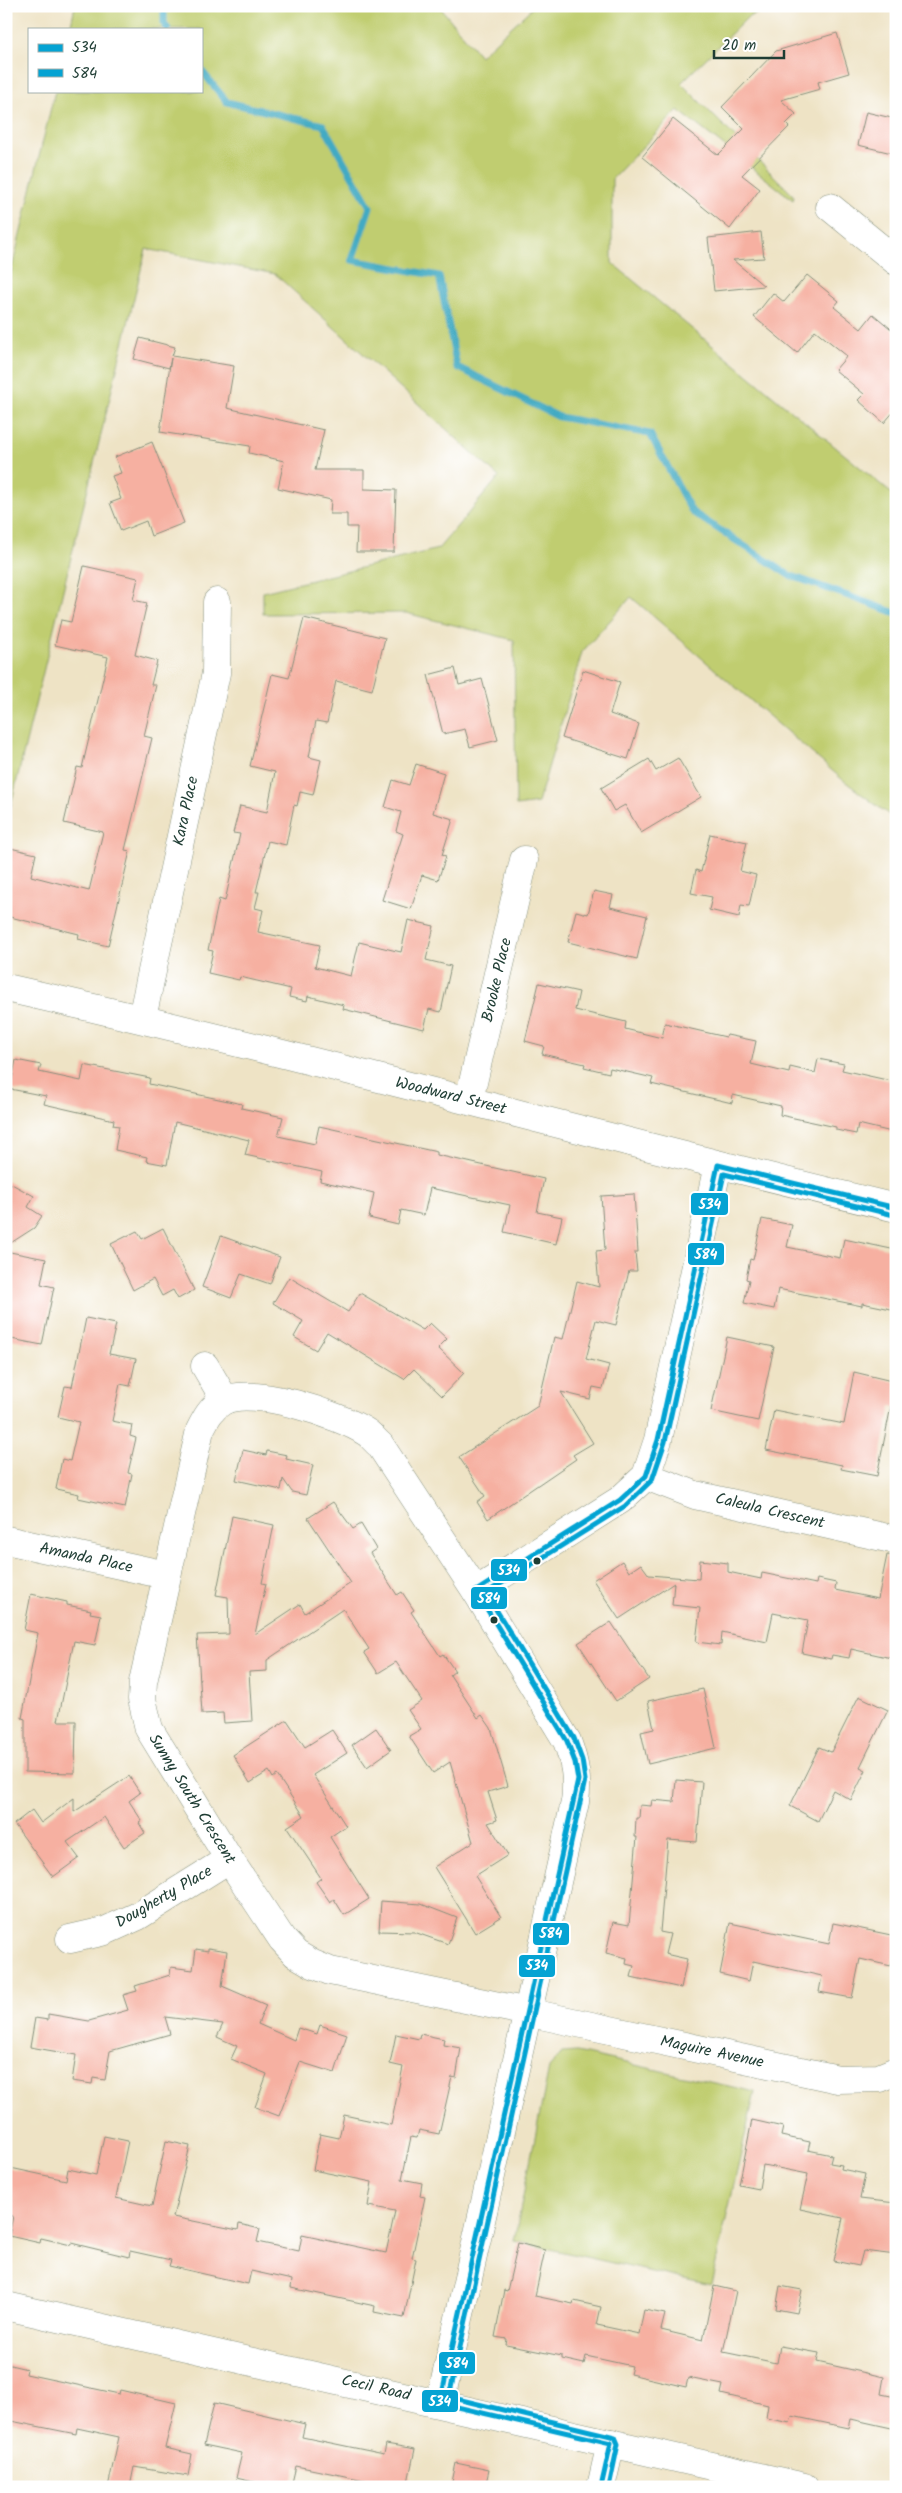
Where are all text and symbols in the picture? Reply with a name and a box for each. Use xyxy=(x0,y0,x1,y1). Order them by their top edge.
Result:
legend xyxy=(28,28,202,92)
scale bar xyxy=(714,28,784,60)
text: 20 m xyxy=(722,34,756,58)
text: 534 xyxy=(72,36,97,60)
text: 584 xyxy=(72,62,97,86)
street label: Kara Place xyxy=(166,774,206,848)
street label: Brooke Place xyxy=(475,936,519,1024)
street label: Woodward Street xyxy=(393,1070,510,1122)
line badge: 534 xyxy=(690,1192,729,1216)
text: 534 xyxy=(698,1194,722,1216)
line badge: 584 xyxy=(687,1242,725,1266)
text: 584 xyxy=(694,1244,718,1266)
street label: Caleula Crescent xyxy=(713,1486,828,1536)
street label: Amanda Place xyxy=(37,1536,135,1580)
unlabelled marker xyxy=(532,1556,542,1566)
line badge: 534 xyxy=(490,1558,528,1582)
text: 534 xyxy=(497,1560,521,1582)
line badge: 584 xyxy=(470,1586,508,1610)
text: 584 xyxy=(477,1588,501,1610)
unlabelled marker xyxy=(489,1615,499,1625)
street label: Sunny South Crescent xyxy=(142,1729,243,1870)
street label: Dougherty Place xyxy=(111,1859,217,1935)
line badge: 584 xyxy=(532,1922,570,1946)
text: 584 xyxy=(539,1923,563,1945)
line badge: 534 xyxy=(518,1954,556,1978)
text: 534 xyxy=(525,1955,549,1977)
street label: Maguire Avenue xyxy=(658,2029,766,2075)
line badge: 584 xyxy=(438,2351,476,2375)
text: 584 xyxy=(445,2353,469,2375)
street label: Cecil Road xyxy=(339,2368,414,2408)
line badge: 534 xyxy=(421,2389,459,2413)
text: 534 xyxy=(428,2391,452,2413)

